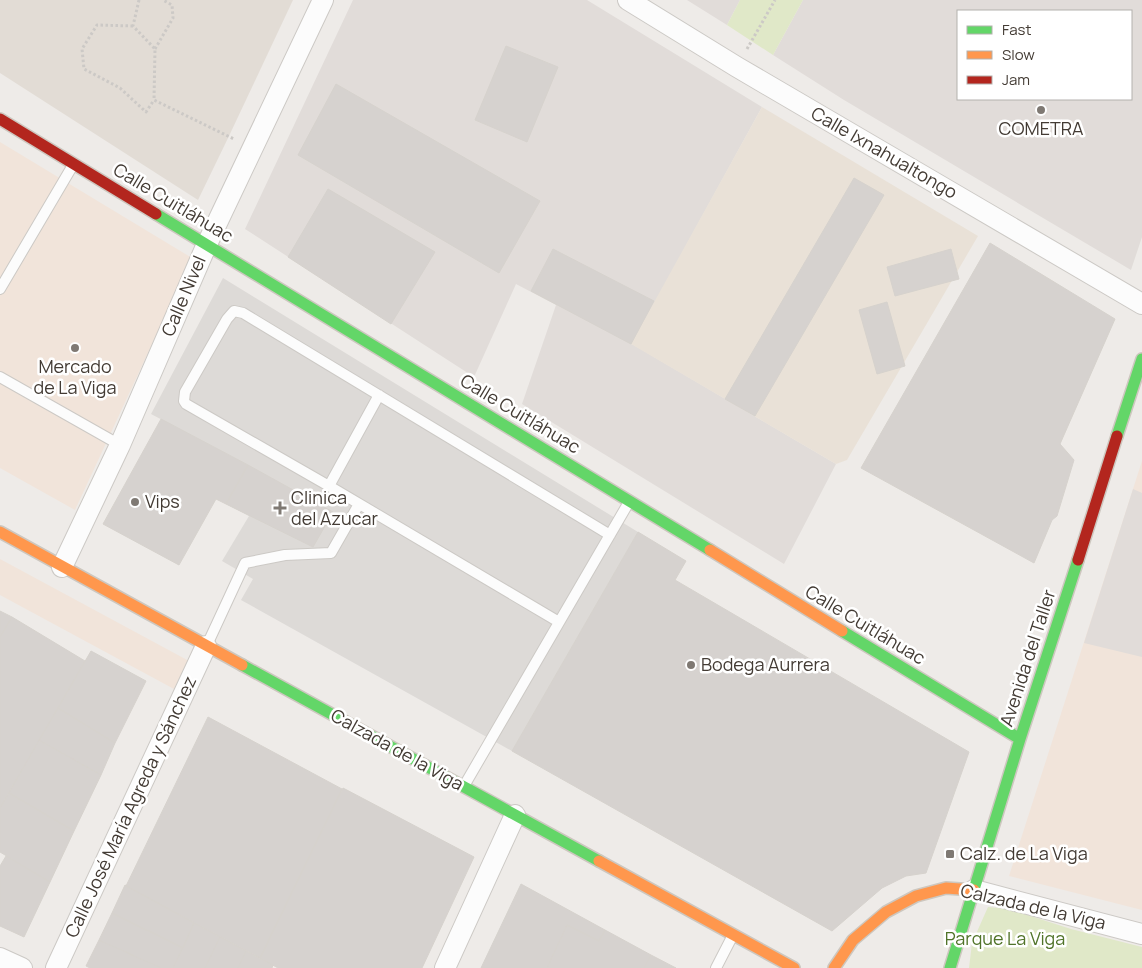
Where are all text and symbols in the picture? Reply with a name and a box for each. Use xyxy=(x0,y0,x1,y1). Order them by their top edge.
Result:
legend xyxy=(957,10,1132,100)
text: Fast xyxy=(1002,19,1031,40)
text: Slow xyxy=(1002,44,1035,65)
text: Jam xyxy=(1002,69,1030,90)
street label: Calle Ixnahualtongo xyxy=(807,101,962,204)
marker: COMETRA xyxy=(1035,104,1047,116)
place label: COMETRA xyxy=(999,116,1084,140)
street label: Calle Cuitláhuac xyxy=(109,157,238,247)
street label: Calle Nivel xyxy=(155,252,211,340)
marker: Mercado de La Viga xyxy=(69,342,81,354)
place label: Mercado de La Viga xyxy=(34,354,116,399)
street label: Calle Cuitláhuac xyxy=(456,368,585,458)
place label: Clinica del Azucar xyxy=(291,485,379,530)
place label: Vips xyxy=(145,489,180,513)
marker: Vips xyxy=(129,496,141,508)
marker: Clinica del Azucar xyxy=(273,501,287,515)
street label: Calle Cuitláhuac xyxy=(801,579,930,669)
street label: Avenida del Taller xyxy=(994,586,1061,729)
place label: Bodega Aurrera xyxy=(701,652,830,676)
marker: Bodega Aurrera xyxy=(685,659,697,671)
street label: Calle José María Agreda y Sánchez xyxy=(59,672,201,941)
street label: Calzada de la Viga xyxy=(327,703,468,796)
place label: Calz. de La Viga xyxy=(960,841,1088,865)
marker: Calz. de La Viga xyxy=(944,848,956,860)
street label: Calzada de la Viga xyxy=(958,878,1108,934)
park label: Parque La Viga xyxy=(945,926,1065,950)

